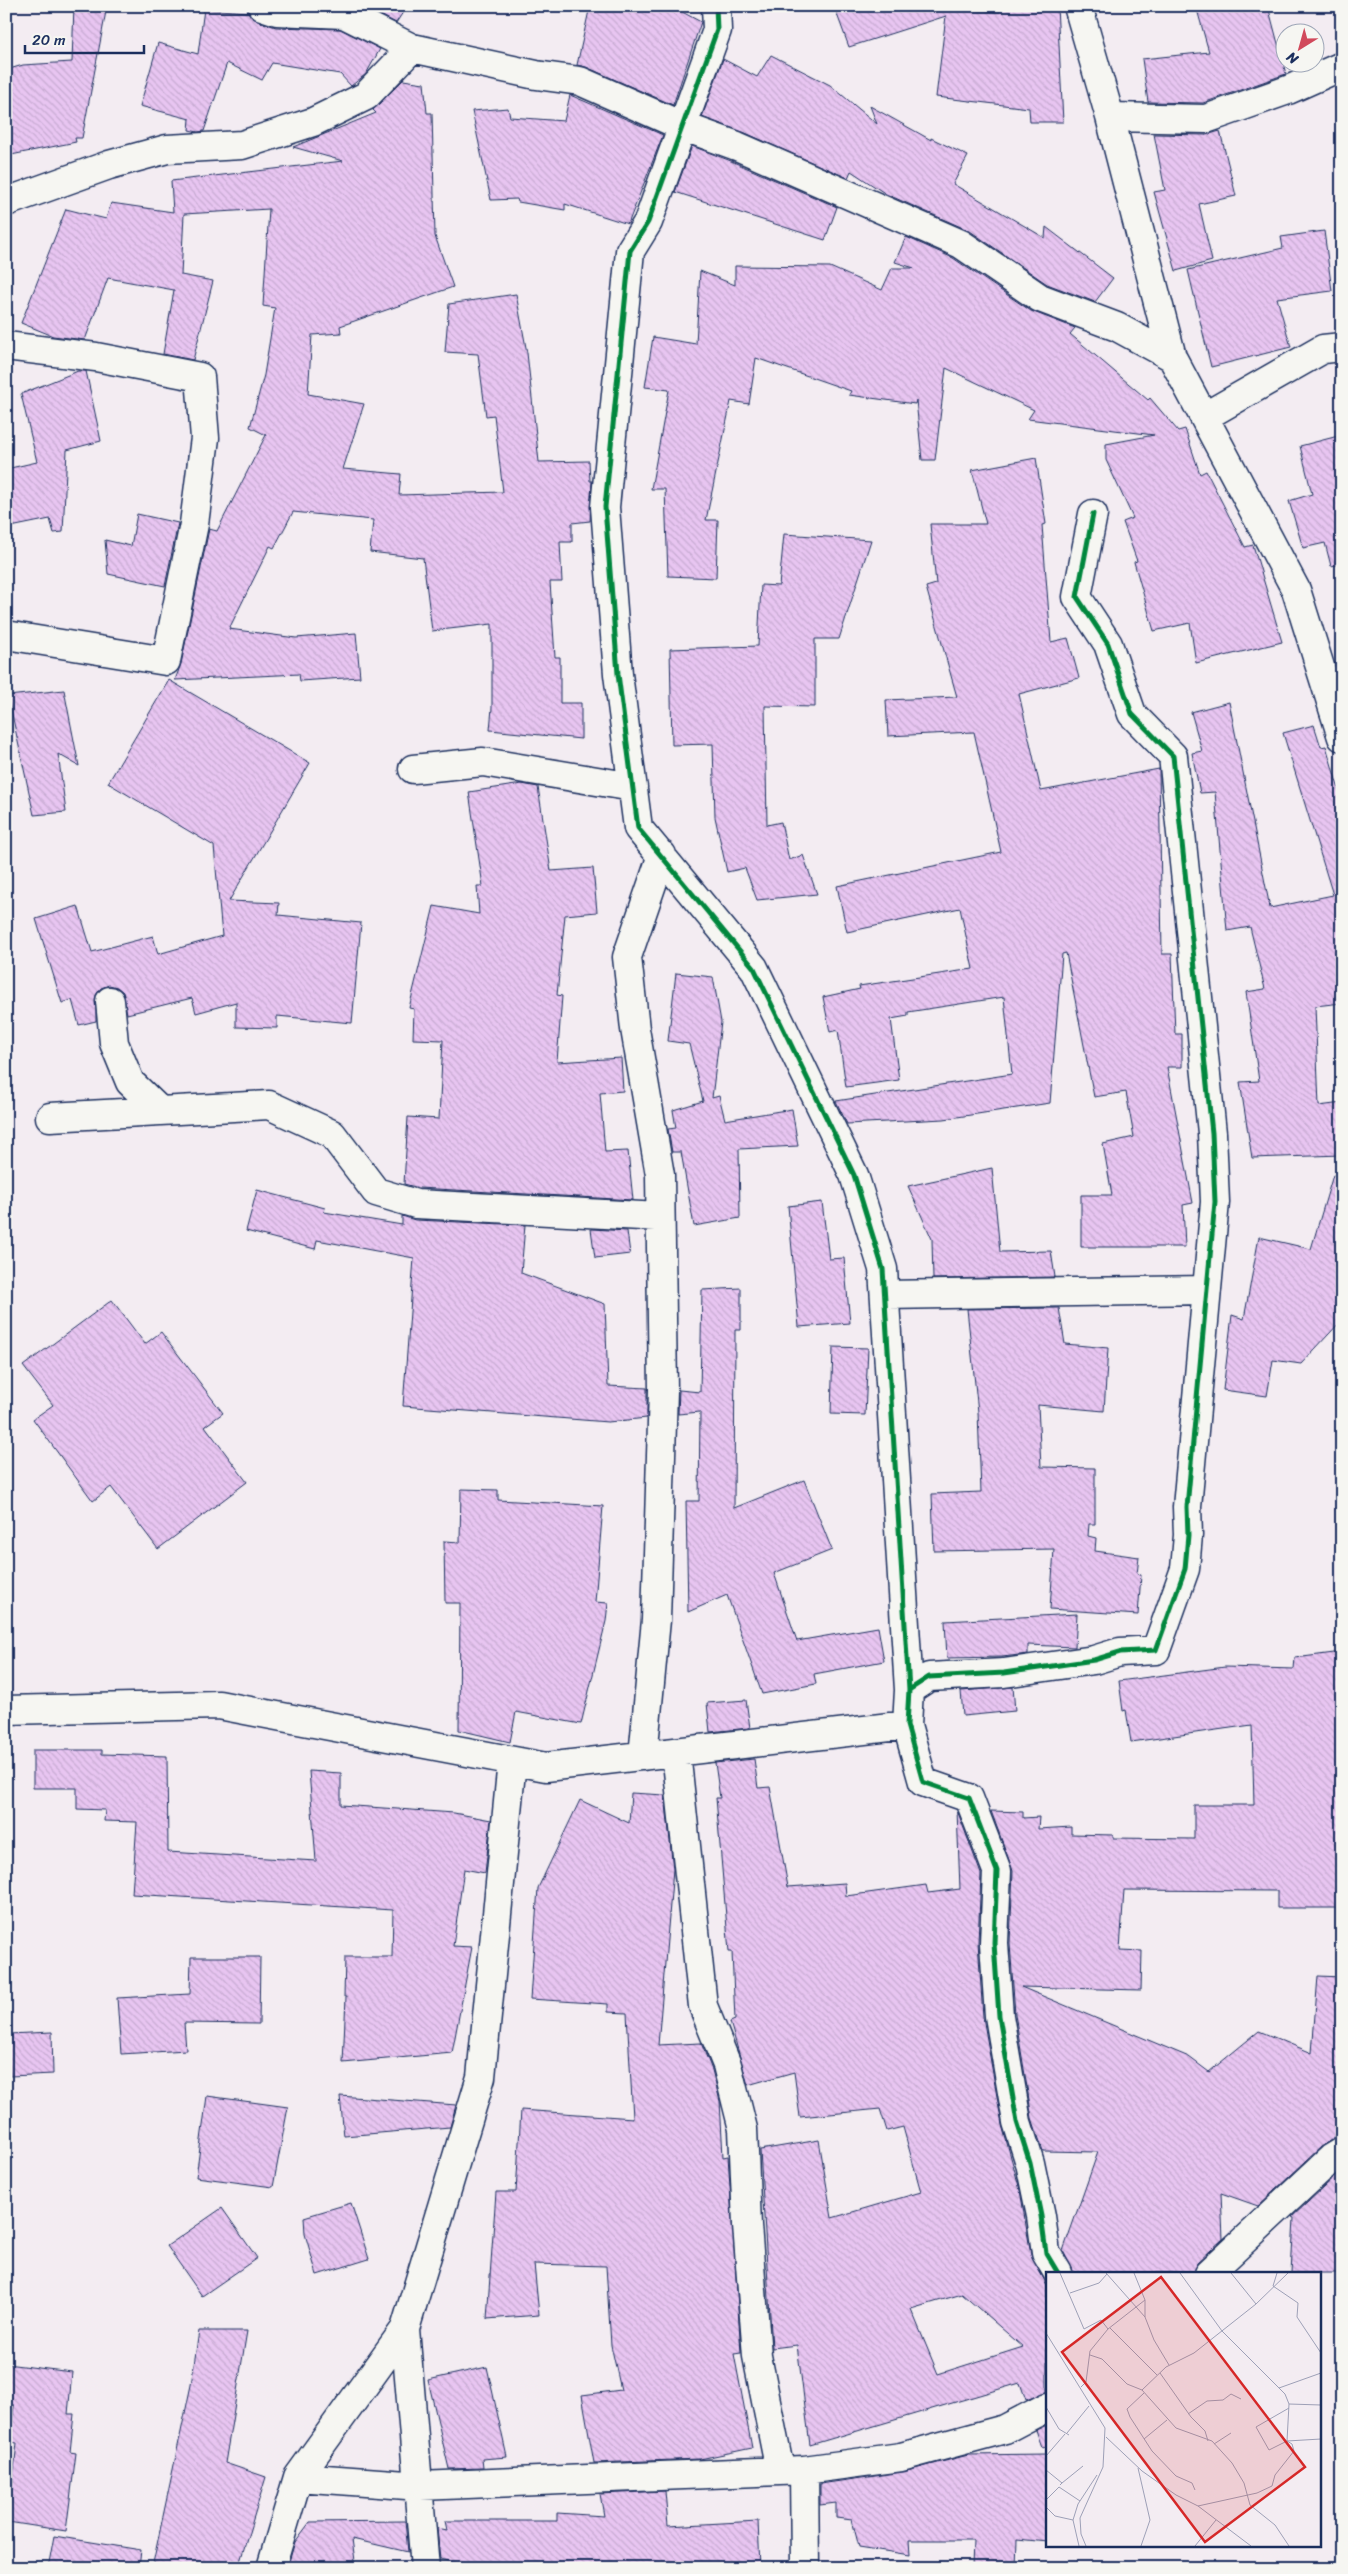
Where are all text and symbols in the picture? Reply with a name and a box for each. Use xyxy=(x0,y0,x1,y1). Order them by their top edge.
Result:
scale bar xyxy=(25,22,144,54)
north arrow xyxy=(1276,22,1326,72)
text: 20 m xyxy=(32,27,66,53)
text: N xyxy=(1281,45,1305,71)
inset map xyxy=(1046,2272,1320,2546)

